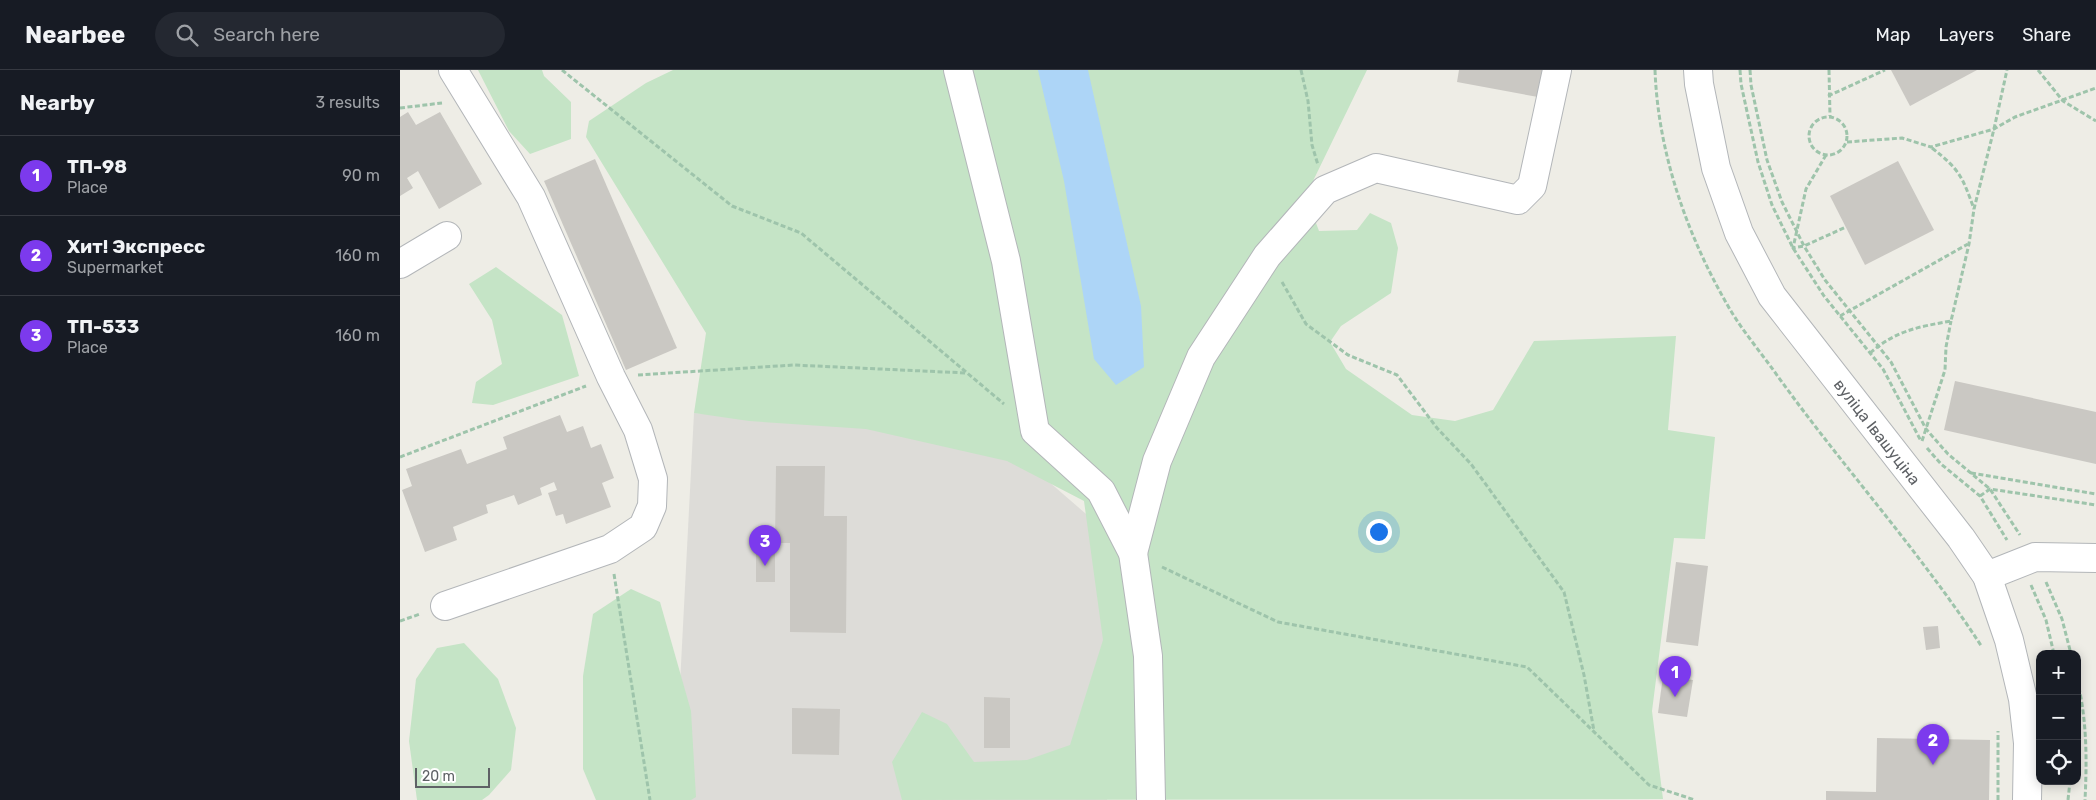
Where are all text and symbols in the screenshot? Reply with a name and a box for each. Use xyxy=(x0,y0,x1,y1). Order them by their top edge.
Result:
search box xyxy=(155,12,505,57)
text: Nearbee xyxy=(25,21,125,49)
icon: search xyxy=(173,21,201,49)
text: Search here xyxy=(213,23,320,46)
text: Map xyxy=(1876,24,1911,46)
text: Layers xyxy=(1939,24,1994,46)
text: Share xyxy=(2022,24,2071,46)
text: Nearby xyxy=(20,90,95,115)
text: 3 results xyxy=(315,93,380,112)
text: ТП-98 xyxy=(67,155,127,178)
text: 1 xyxy=(32,166,40,185)
text: 90 m xyxy=(342,166,380,185)
text: Place xyxy=(67,178,108,197)
text: Хит! Экспресс xyxy=(67,235,205,258)
text: 2 xyxy=(31,246,41,265)
text: 160 m xyxy=(335,246,380,265)
text: Supermarket xyxy=(67,258,163,277)
text: ТП-533 xyxy=(67,315,139,338)
text: 3 xyxy=(31,326,41,345)
text: 160 m xyxy=(335,326,380,345)
text: Place xyxy=(67,338,108,357)
street label: вуліца Івашуціна xyxy=(1830,375,1924,489)
your location xyxy=(1366,519,1392,545)
pin: 3 xyxy=(749,525,781,566)
map controls xyxy=(2036,650,2081,785)
button: + xyxy=(2036,650,2081,695)
pin: 1 xyxy=(1659,656,1691,697)
button: − xyxy=(2036,695,2081,740)
pin: 2 xyxy=(1917,724,1949,765)
button: locate xyxy=(2036,740,2081,785)
scale bar xyxy=(415,765,490,788)
text: 20 m xyxy=(422,768,455,785)

